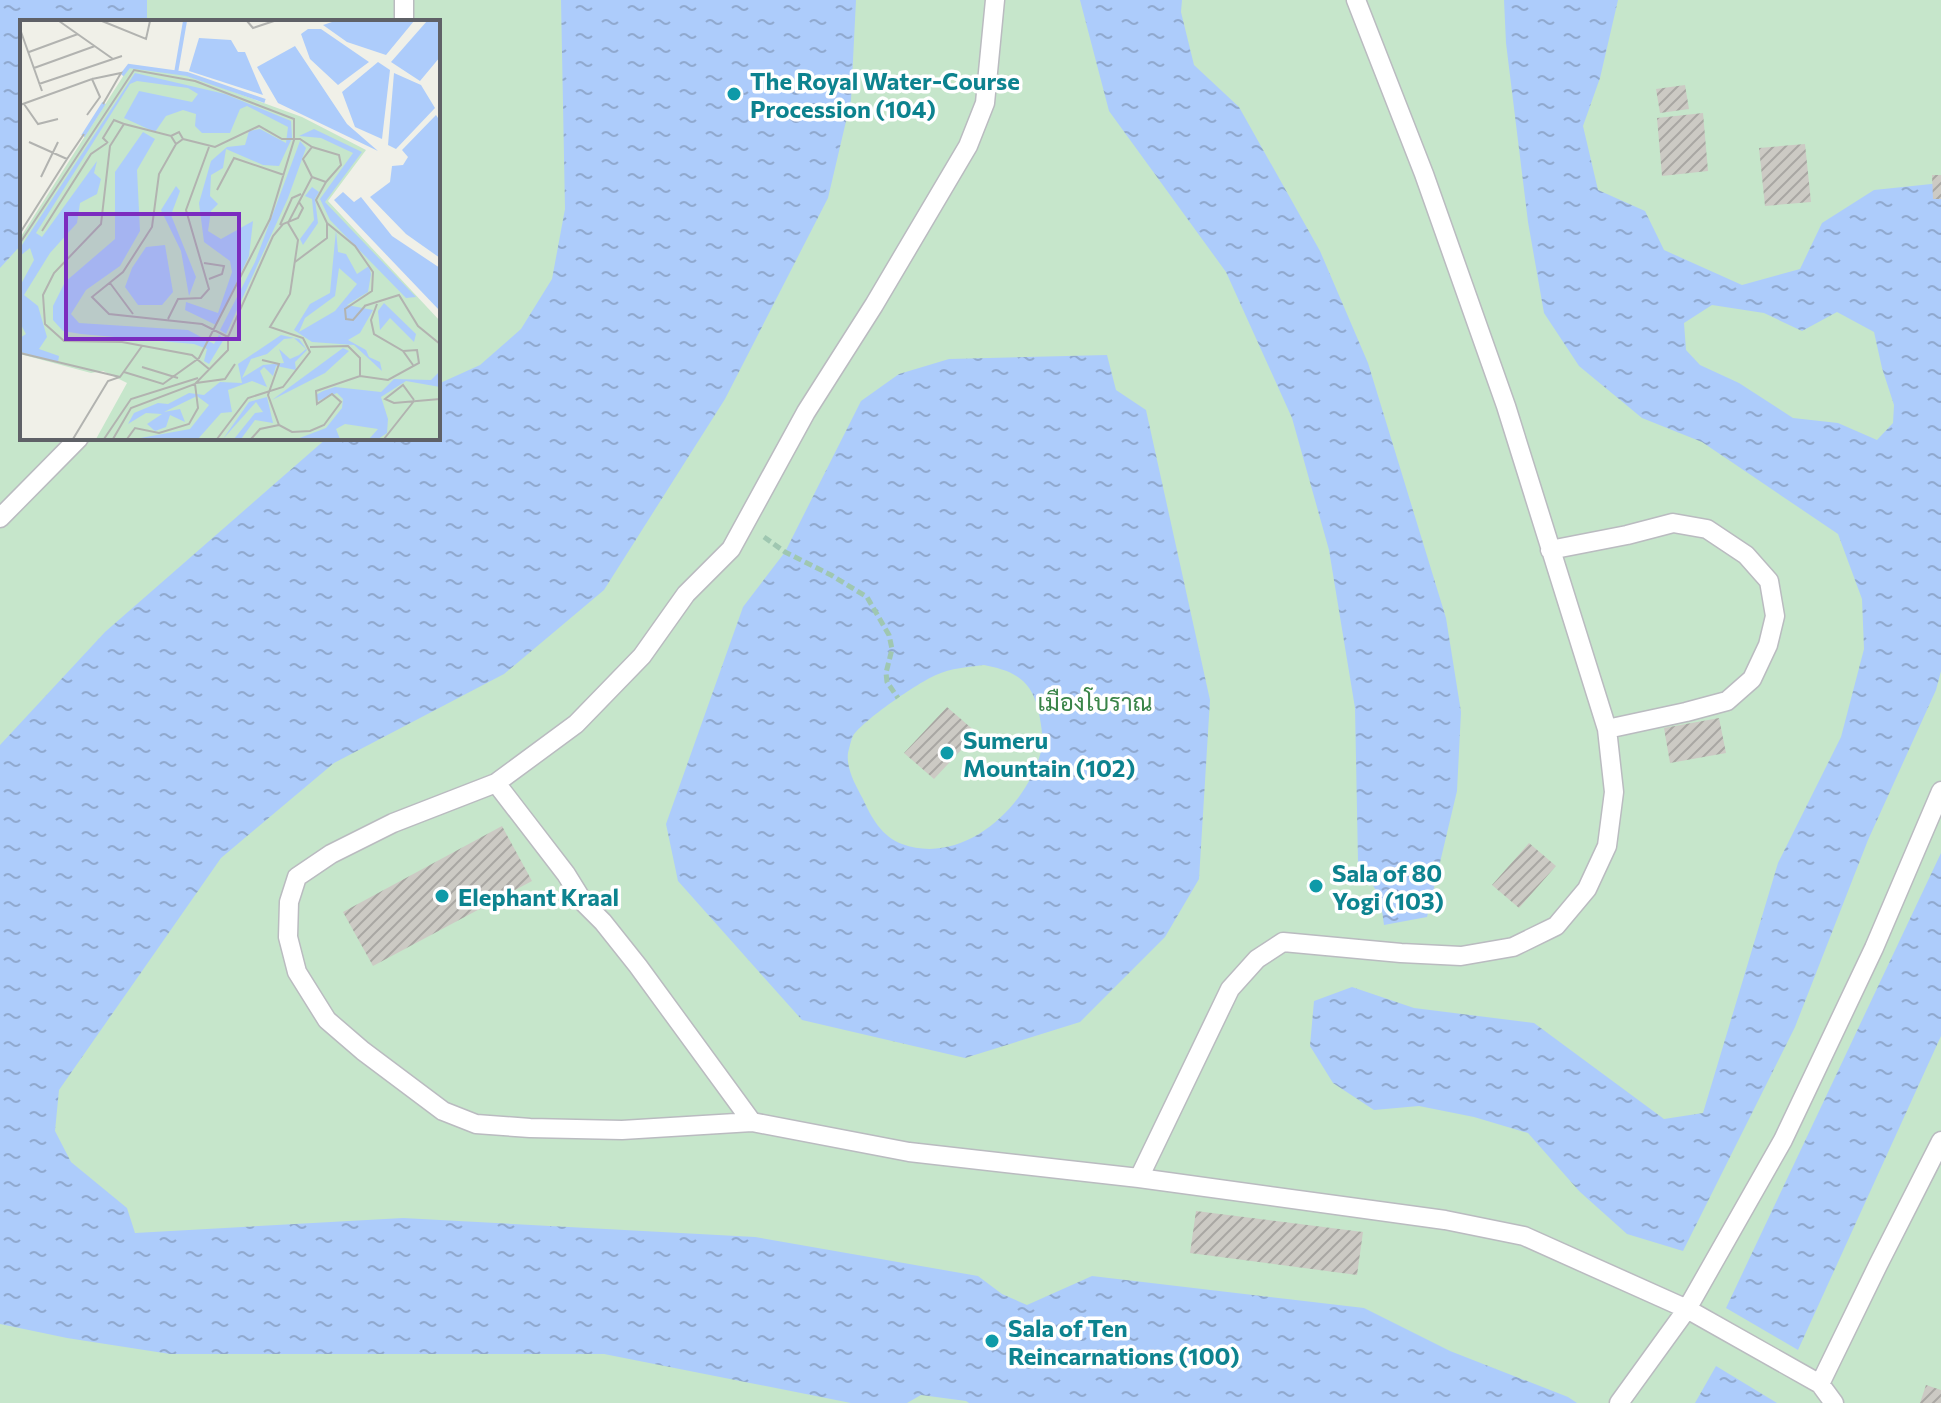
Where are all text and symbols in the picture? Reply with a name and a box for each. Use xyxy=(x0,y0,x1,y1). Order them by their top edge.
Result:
inset map xyxy=(20,20,440,440)
place label: The Royal Water-Course Procession (104) xyxy=(750,66,1020,123)
marker: The Royal Water-Course Procession (104) xyxy=(725,85,743,103)
park label: เมืองโบราณ xyxy=(1038,687,1152,716)
place label: Sumeru Mountain (102) xyxy=(963,725,1135,782)
marker: Sumeru Mountain (102) xyxy=(938,744,956,762)
place label: Sala of 80 Yogi (103) xyxy=(1332,858,1444,915)
marker: Sala of 80 Yogi (103) xyxy=(1307,877,1325,895)
place label: Elephant Kraal xyxy=(458,882,619,911)
marker: Elephant Kraal xyxy=(433,887,451,905)
place label: Sala of Ten Reincarnations (100) xyxy=(1008,1313,1240,1370)
marker: Sala of Ten Reincarnations (100) xyxy=(983,1332,1001,1350)

